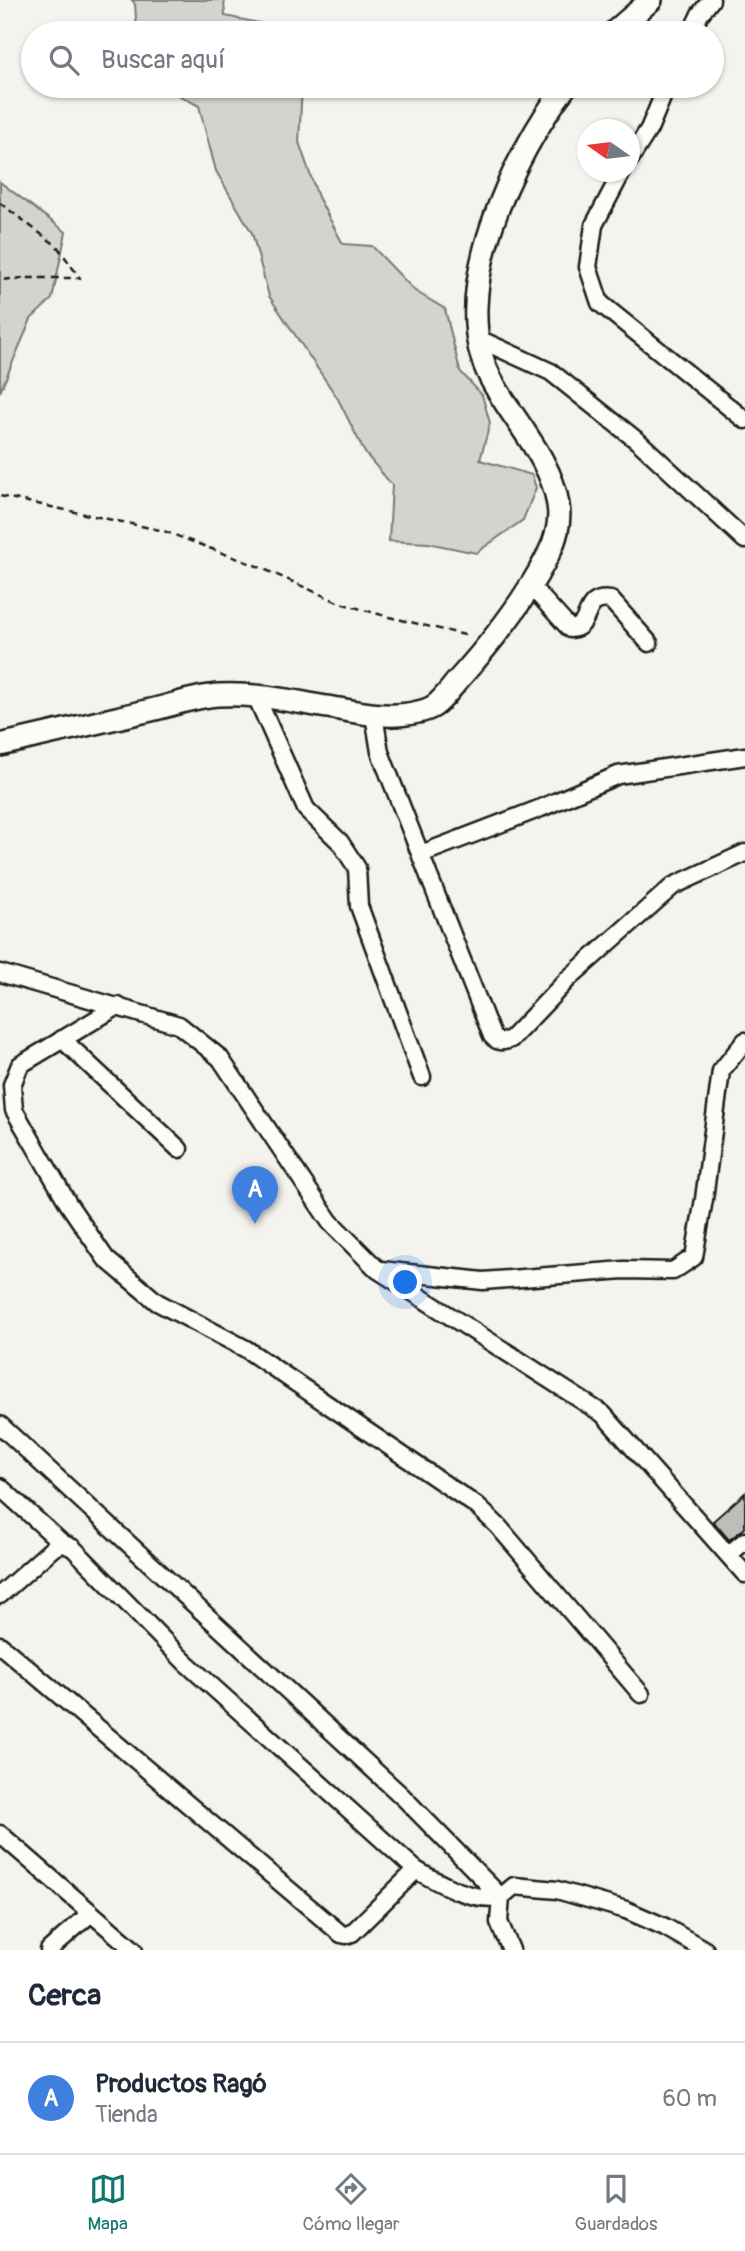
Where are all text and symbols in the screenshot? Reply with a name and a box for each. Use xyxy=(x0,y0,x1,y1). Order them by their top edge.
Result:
search box xyxy=(21,21,724,98)
icon: search xyxy=(45,41,83,79)
text: Buscar aquí xyxy=(101,44,225,76)
north arrow xyxy=(577,119,640,182)
pin: A xyxy=(232,1166,278,1224)
your location xyxy=(388,1265,422,1299)
text: Cerca xyxy=(28,1977,101,2014)
text: Productos Ragó xyxy=(95,2068,267,2100)
text: A xyxy=(44,2084,58,2113)
text: 60 m xyxy=(662,2084,717,2113)
text: Tienda xyxy=(95,2100,158,2129)
tab: Mapa xyxy=(87,2170,128,2236)
tab: Cómo llegar xyxy=(303,2170,400,2236)
tab: Guardados xyxy=(574,2170,658,2236)

